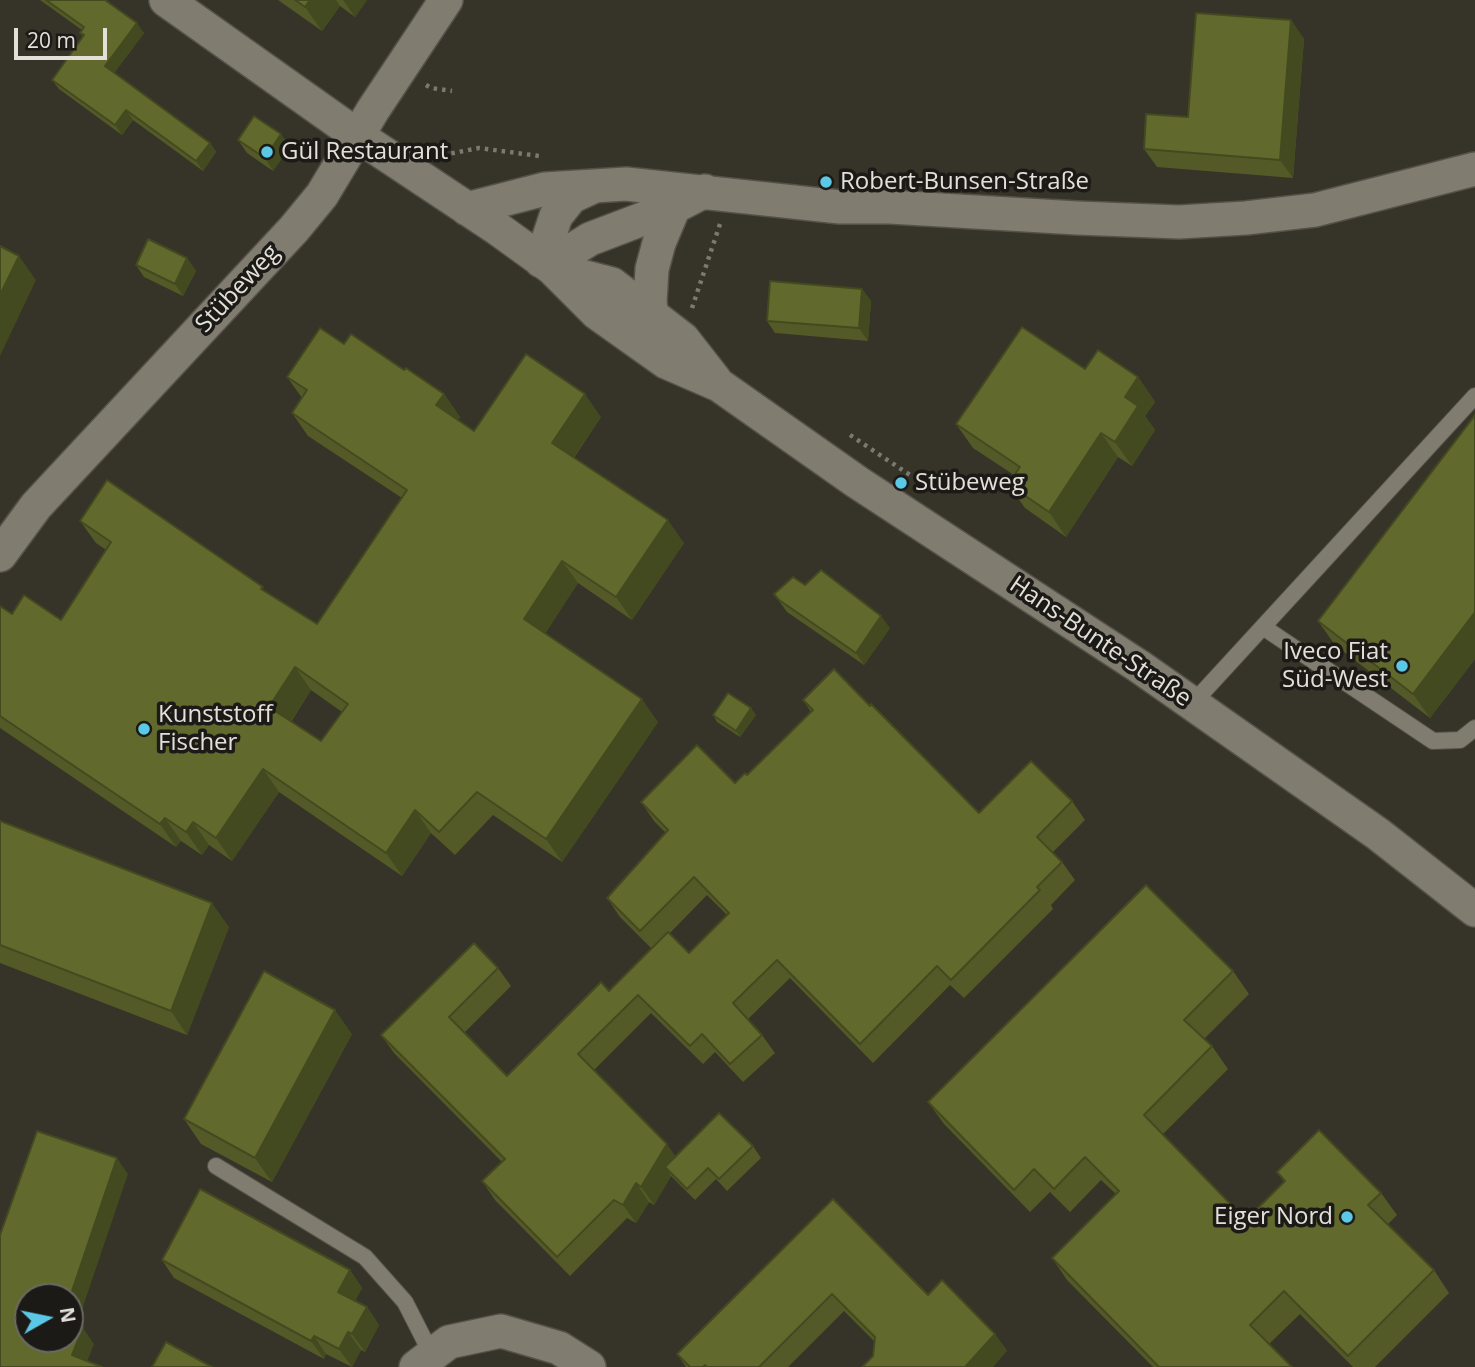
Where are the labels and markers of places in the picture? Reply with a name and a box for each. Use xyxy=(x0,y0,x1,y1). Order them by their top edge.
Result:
place label: Gül Restaurant xyxy=(281,138,448,166)
marker: Gül Restaurant xyxy=(259,144,275,160)
place label: Robert-Bunsen-Straße xyxy=(840,168,1089,196)
marker: Robert-Bunsen-Straße xyxy=(818,174,834,190)
place label: Stübeweg xyxy=(915,469,1025,497)
marker: Stübeweg xyxy=(893,475,909,491)
place label: Iveco Fiat Süd-West xyxy=(1282,638,1388,694)
marker: Iveco Fiat Süd-West xyxy=(1394,658,1410,674)
place label: Kunststoff Fischer xyxy=(158,701,273,757)
marker: Kunststoff Fischer xyxy=(136,721,152,737)
place label: Eiger Nord xyxy=(1214,1203,1333,1231)
marker: Eiger Nord xyxy=(1339,1209,1355,1225)

